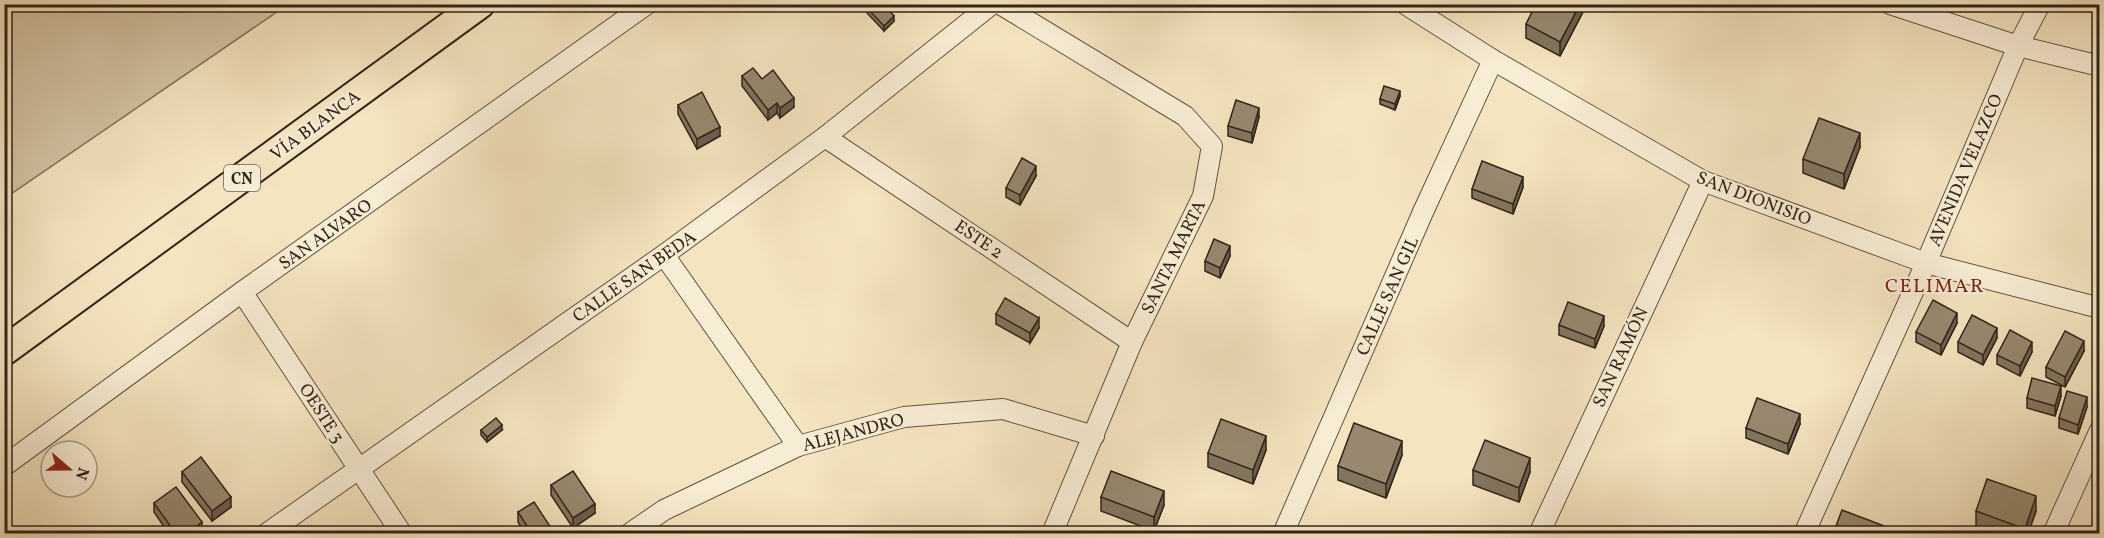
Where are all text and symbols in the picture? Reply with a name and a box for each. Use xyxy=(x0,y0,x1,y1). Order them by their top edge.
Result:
street label: VÍA BLANCA xyxy=(265,85,367,168)
street label: AVENIDA VELAZCO xyxy=(1923,91,2010,251)
road number: CN xyxy=(224,165,260,191)
street label: SAN DIONISIO xyxy=(1692,166,1815,233)
street label: SAN ALVARO xyxy=(274,194,378,277)
street label: SANTA MARTA xyxy=(1136,196,1213,319)
street label: ESTE 2 xyxy=(949,215,1008,266)
street label: CALLE SAN BEDA xyxy=(568,225,702,329)
street label: CALLE SAN GIL xyxy=(1351,233,1426,360)
district label: CELIMAR xyxy=(1885,273,1985,301)
street label: SAN RAMÓN xyxy=(1587,303,1655,412)
street label: OESTE 3 xyxy=(292,379,349,449)
street label: ALEJANDRO xyxy=(800,408,907,459)
north arrow xyxy=(39,439,99,499)
text: N xyxy=(69,464,94,483)

